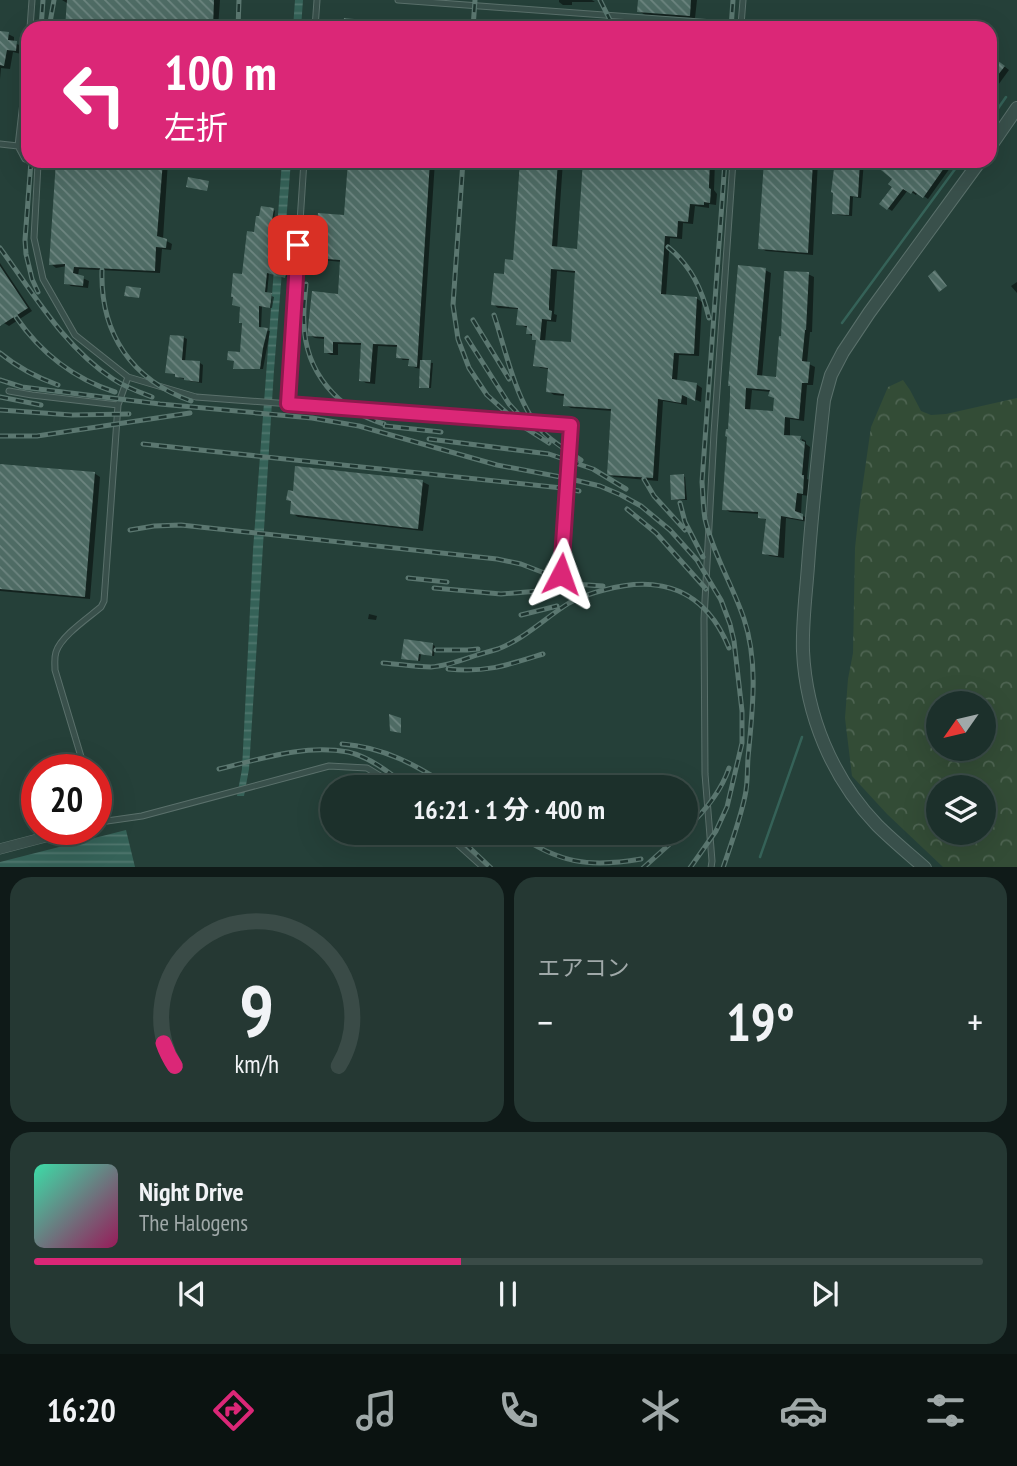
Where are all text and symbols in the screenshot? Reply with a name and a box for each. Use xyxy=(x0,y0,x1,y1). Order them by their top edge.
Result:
text: 100 m xyxy=(164,40,277,104)
icon: left xyxy=(49,49,140,140)
text: 左折 xyxy=(164,106,228,148)
pin xyxy=(268,215,328,275)
icon: arrive xyxy=(279,226,317,264)
position arrow xyxy=(524,537,598,611)
north arrow xyxy=(926,691,996,761)
map controls xyxy=(926,691,996,845)
speed limit sign: 20 xyxy=(21,754,112,845)
button: layers xyxy=(926,775,996,845)
text: 16:21 · 1 分 · 400 m xyxy=(413,793,605,826)
text: エアコン xyxy=(538,953,630,982)
text: 9 xyxy=(239,962,274,1056)
text: 19° xyxy=(726,988,795,1055)
text: − xyxy=(538,997,553,1046)
text: + xyxy=(967,997,983,1046)
text: km/h xyxy=(235,1047,279,1079)
text: Night Drive xyxy=(139,1175,244,1208)
text: The Halogens xyxy=(139,1208,248,1237)
icon: previous xyxy=(173,1275,211,1313)
icon: pause xyxy=(489,1275,527,1313)
icon: next xyxy=(806,1275,844,1313)
icon: directions xyxy=(209,1386,258,1435)
icon: music xyxy=(352,1386,401,1435)
icon: phone xyxy=(494,1386,543,1435)
icon: climate xyxy=(636,1386,685,1435)
icon: car xyxy=(779,1386,828,1435)
icon: filters xyxy=(921,1386,970,1435)
text: 16:20 xyxy=(47,1389,116,1431)

